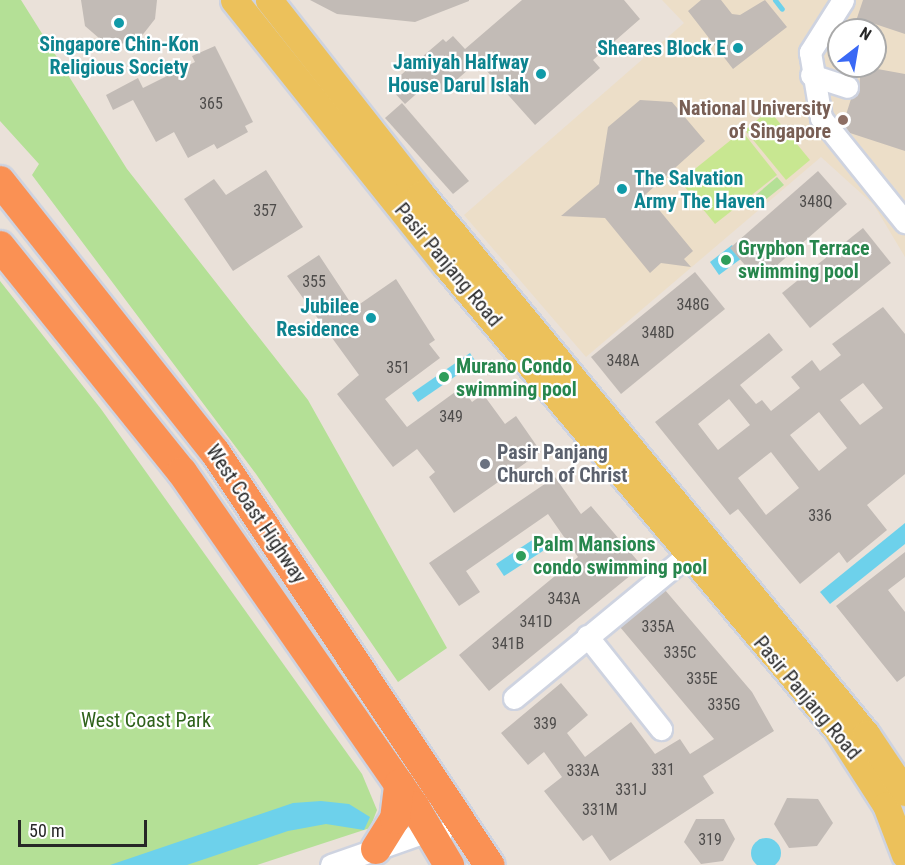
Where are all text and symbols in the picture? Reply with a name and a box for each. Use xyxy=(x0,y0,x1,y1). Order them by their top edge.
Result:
marker: Singapore Chin-Kon Religious Society xyxy=(112,16,126,30)
north arrow xyxy=(827,18,887,78)
text: N xyxy=(856,23,875,45)
place label: Singapore Chin-Kon Religious Society xyxy=(39,33,199,80)
place label: Sheares Block E xyxy=(597,36,726,60)
marker: Sheares Block E xyxy=(731,41,745,55)
place label: Jamiyah Halfway House Darul Islah xyxy=(388,51,529,98)
marker: Jamiyah Halfway House Darul Islah xyxy=(534,67,548,81)
house number: 365 xyxy=(199,94,223,114)
place label: National University of Singapore xyxy=(679,96,831,143)
marker: National University of Singapore xyxy=(836,113,850,127)
place label: The Salvation Army The Haven xyxy=(634,166,766,213)
marker: The Salvation Army The Haven xyxy=(615,182,629,196)
house number: 348Q xyxy=(799,192,833,212)
street label: Pasir Panjang Road xyxy=(389,198,507,332)
house number: 357 xyxy=(253,201,277,221)
place label: Gryphon Terrace swimming pool xyxy=(738,237,870,284)
marker: Gryphon Terrace swimming pool xyxy=(719,253,733,267)
house number: 355 xyxy=(302,272,326,292)
place label: Jubilee Residence xyxy=(276,294,359,341)
house number: 348G xyxy=(676,295,710,315)
marker: Jubilee Residence xyxy=(364,311,378,325)
house number: 348D xyxy=(642,323,674,343)
house number: 348A xyxy=(607,351,639,371)
place label: Murano Condo swimming pool xyxy=(456,354,577,401)
house number: 351 xyxy=(386,358,410,378)
marker: Murano Condo swimming pool xyxy=(437,370,451,384)
house number: 349 xyxy=(439,407,463,427)
street label: West Coast Highway xyxy=(201,440,311,588)
place label: Pasir Panjang Church of Christ xyxy=(497,440,627,487)
marker: Pasir Panjang Church of Christ xyxy=(478,457,492,471)
house number: 336 xyxy=(808,506,832,526)
place label: Palm Mansions condo swimming pool xyxy=(533,532,707,579)
marker: Palm Mansions condo swimming pool xyxy=(514,549,528,563)
house number: 343A xyxy=(548,589,580,609)
house number: 341D xyxy=(520,612,552,632)
house number: 335A xyxy=(642,617,674,637)
street label: Pasir Panjang Road xyxy=(748,631,866,765)
house number: 341B xyxy=(492,634,524,654)
house number: 335C xyxy=(664,643,696,663)
house number: 335E xyxy=(686,669,718,689)
house number: 335G xyxy=(707,695,741,715)
park label: West Coast Park xyxy=(81,708,211,732)
house number: 339 xyxy=(533,714,557,734)
house number: 331 xyxy=(651,760,675,780)
house number: 333A xyxy=(567,761,599,781)
house number: 331J xyxy=(615,780,647,800)
house number: 331M xyxy=(582,800,618,820)
scale bar xyxy=(21,808,150,846)
text: 50 m xyxy=(29,820,64,841)
house number: 319 xyxy=(698,830,722,850)

